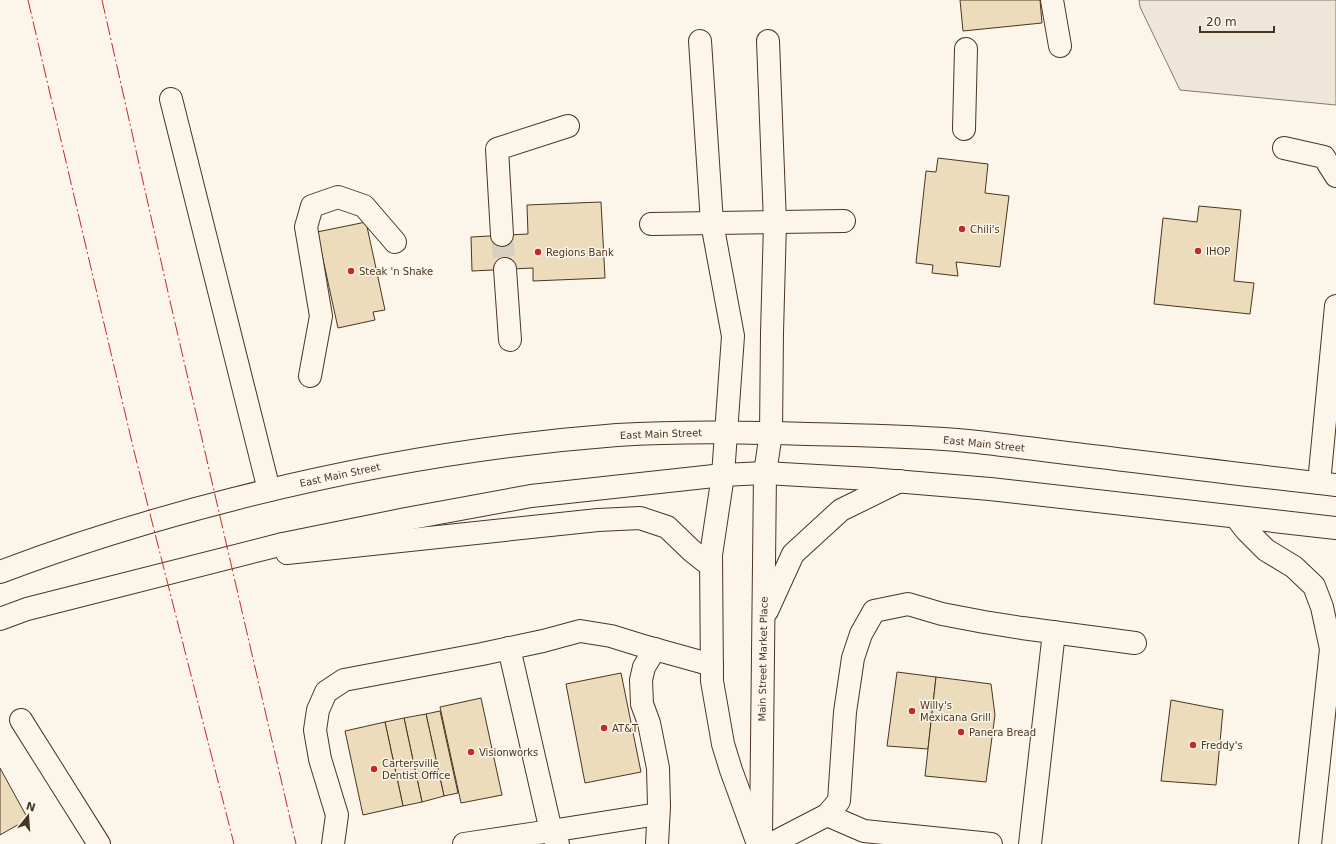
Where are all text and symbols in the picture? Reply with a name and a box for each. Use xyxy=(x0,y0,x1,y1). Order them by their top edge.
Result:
scale bar xyxy=(1200,8,1274,34)
text: 20 m xyxy=(1206,15,1237,29)
marker: Chili's xyxy=(957,224,967,234)
place label: Chili's xyxy=(970,224,1000,235)
marker: IHOP xyxy=(1193,246,1203,256)
place label: IHOP xyxy=(1206,246,1230,257)
marker: Regions Bank xyxy=(533,247,543,257)
place label: Regions Bank xyxy=(546,247,614,258)
marker: Steak 'n Shake xyxy=(346,266,356,276)
place label: Steak 'n Shake xyxy=(359,266,433,277)
street label: East Main Street xyxy=(620,427,702,441)
street label: East Main Street xyxy=(943,434,1026,454)
street label: East Main Street xyxy=(299,461,381,489)
street label: Main Street Market Place xyxy=(756,597,770,721)
place label: Willy's Mexicana Grill xyxy=(920,700,991,723)
marker: Willy's Mexicana Grill xyxy=(907,706,917,716)
marker: AT&T xyxy=(599,723,609,733)
place label: AT&T xyxy=(612,723,639,734)
marker: Panera Bread xyxy=(956,727,966,737)
place label: Panera Bread xyxy=(969,727,1036,738)
marker: Freddy's xyxy=(1188,740,1198,750)
place label: Freddy's xyxy=(1201,740,1243,751)
marker: Visionworks xyxy=(466,747,476,757)
place label: Visionworks xyxy=(479,747,538,758)
place label: Cartersville Dentist Office xyxy=(382,758,450,781)
marker: Cartersville Dentist Office xyxy=(369,764,379,774)
north arrow xyxy=(8,796,48,836)
text: N xyxy=(24,799,37,814)

